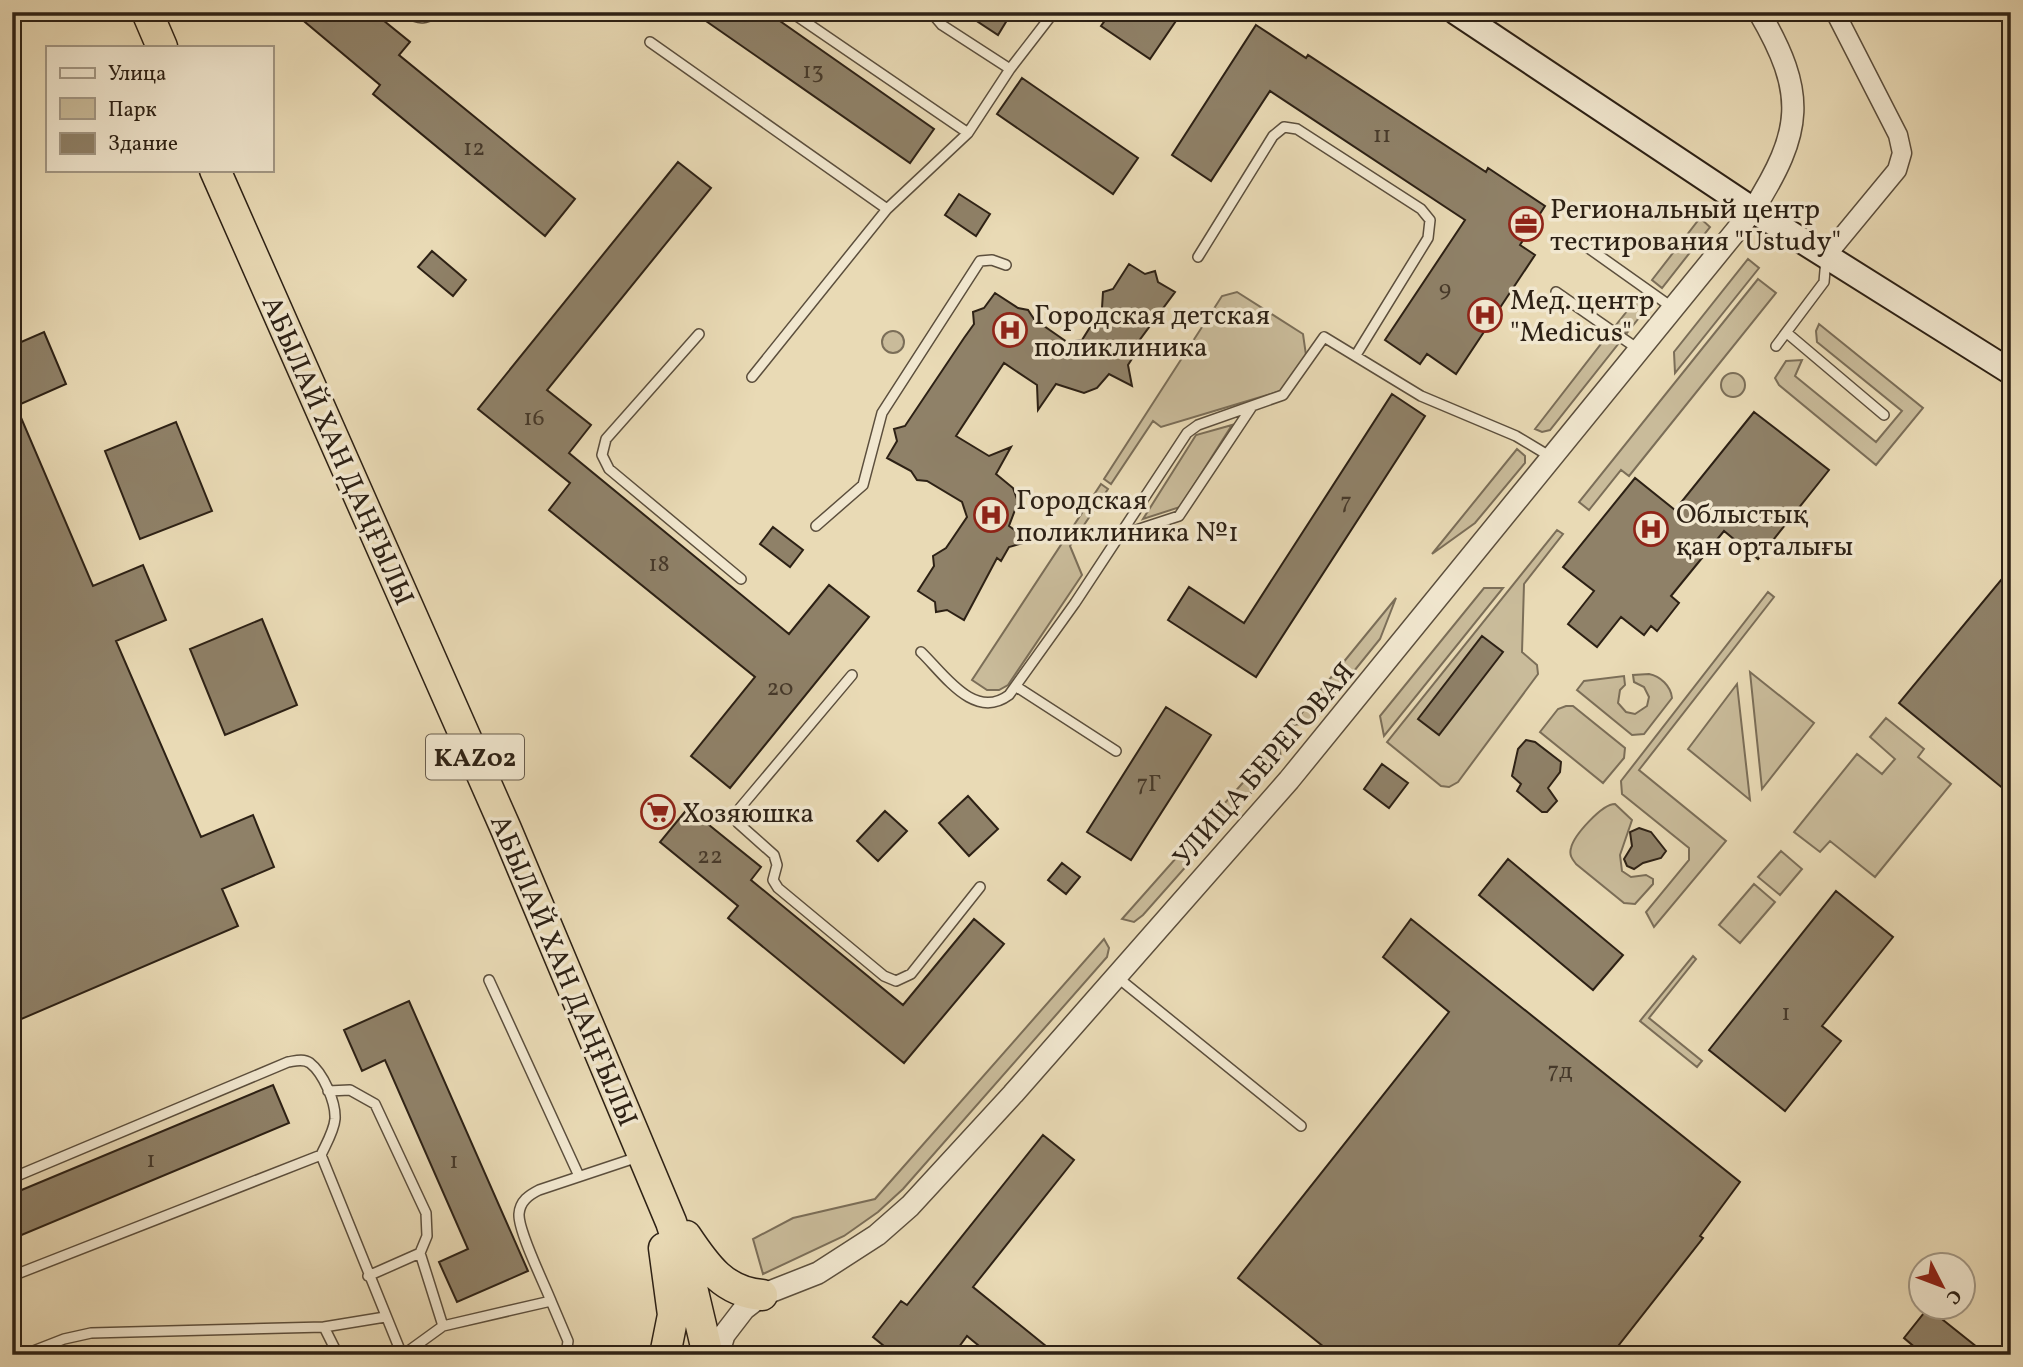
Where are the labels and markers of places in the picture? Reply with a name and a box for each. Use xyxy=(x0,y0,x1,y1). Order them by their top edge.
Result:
place label: Региональный центр тестирования "Ustudy" xyxy=(1550,191,1841,262)
office icon: Региональный центр тестирования "Ustudy" xyxy=(1507,205,1545,243)
place label: Мед. центр "Medicus" xyxy=(1510,282,1654,353)
hospital icon: Мед. центр "Medicus" xyxy=(1466,296,1504,334)
place label: Городская детская поликлиника xyxy=(1034,297,1270,368)
hospital icon: Городская детская поликлиника xyxy=(991,311,1029,349)
place label: Городская поликлиника №1 xyxy=(1016,482,1239,553)
hospital icon: Городская поликлиника №1 xyxy=(972,496,1010,534)
place label: Облыстық қан орталығы xyxy=(1676,496,1853,567)
hospital icon: Облыстық қан орталығы xyxy=(1632,510,1670,548)
supermarket icon: Хозяюшка xyxy=(639,793,677,831)
place label: Хозяюшка xyxy=(682,795,814,834)

